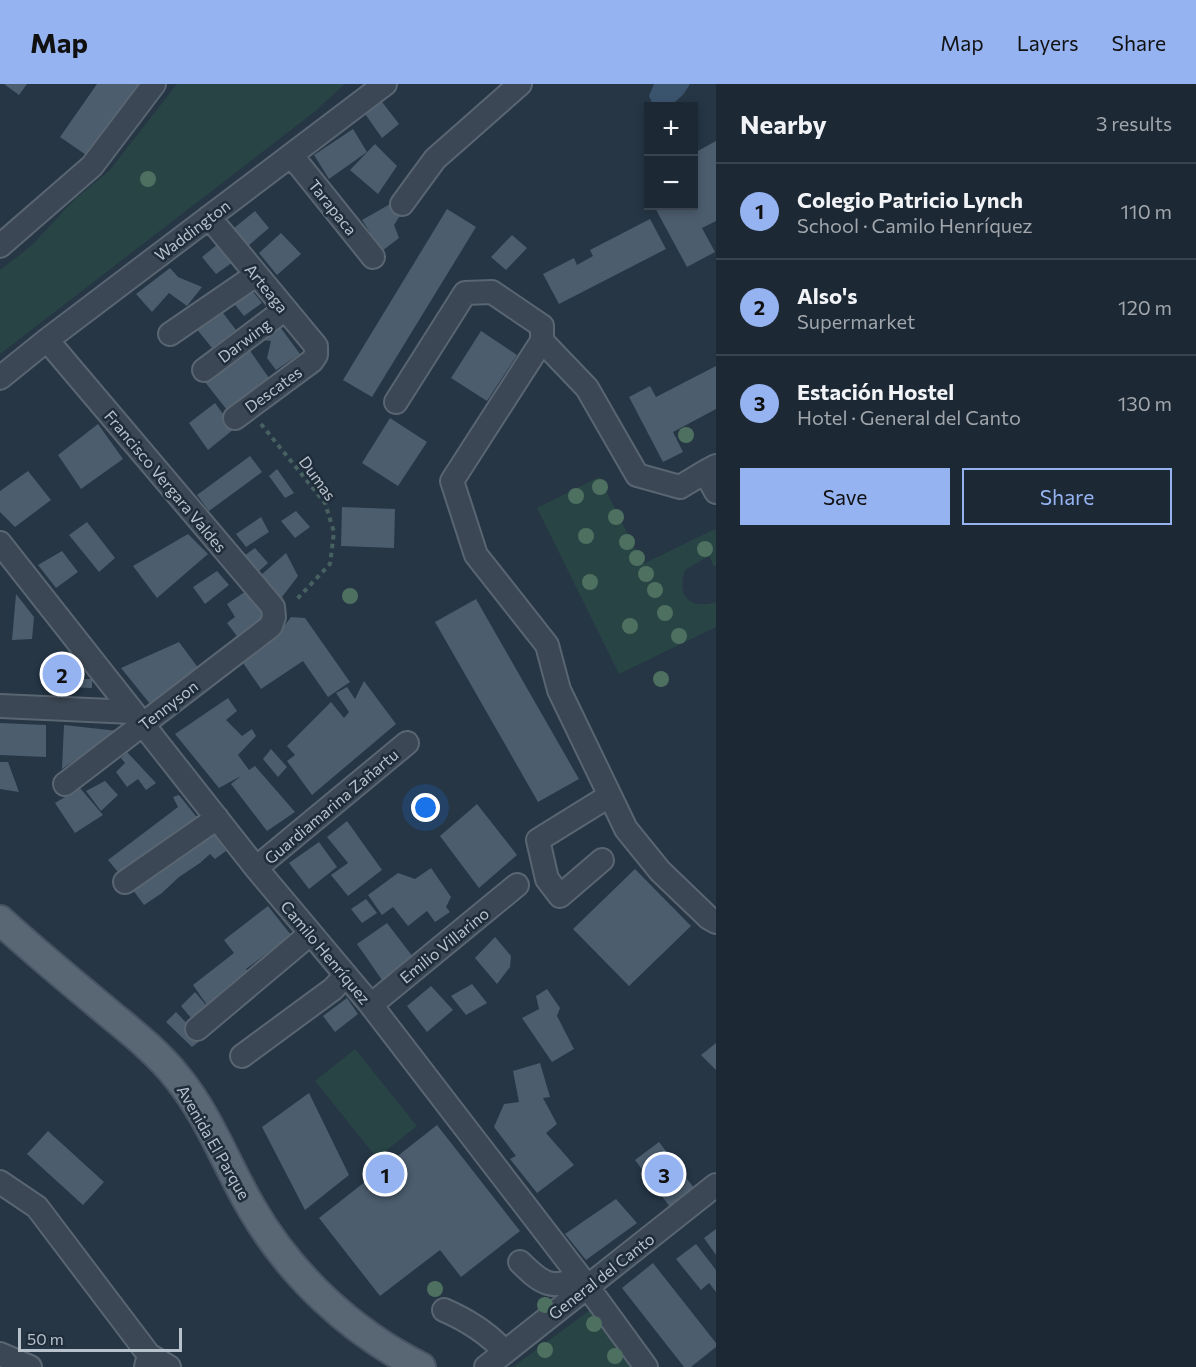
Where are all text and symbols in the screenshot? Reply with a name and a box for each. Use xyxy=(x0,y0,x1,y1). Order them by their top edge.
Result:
text: Map xyxy=(30,25,88,59)
text: Map xyxy=(940,30,984,55)
text: Layers xyxy=(1017,30,1079,55)
text: Share xyxy=(1112,30,1166,55)
map controls xyxy=(644,102,698,210)
button: + xyxy=(644,102,698,156)
text: Nearby xyxy=(740,108,827,139)
text: 3 results xyxy=(1096,111,1172,135)
button: − xyxy=(644,156,698,210)
street label: Tarapaca xyxy=(305,175,361,239)
text: Colegio Patricio Lynch xyxy=(797,186,1023,213)
street label: Waddington xyxy=(151,195,233,265)
text: 1 xyxy=(755,199,764,223)
text: 110 m xyxy=(1121,199,1172,223)
text: School · Camilo Henríquez xyxy=(797,213,1033,237)
street label: Arteaga xyxy=(241,260,293,316)
text: Also's xyxy=(797,282,857,309)
text: 2 xyxy=(754,295,765,319)
text: 120 m xyxy=(1118,295,1172,319)
text: Supermarket xyxy=(797,309,915,333)
street label: Darwing xyxy=(214,314,274,366)
street label: Descates xyxy=(241,362,305,416)
text: Estación Hostel xyxy=(797,378,954,405)
text: 3 xyxy=(754,391,765,415)
text: 130 m xyxy=(1118,391,1172,415)
text: Hotel · General del Canto xyxy=(797,405,1021,429)
street label: Francisco Vergara Valdes xyxy=(101,406,231,556)
street label: Dumas xyxy=(296,452,340,504)
button: Save xyxy=(740,468,950,525)
button: Share xyxy=(962,468,1172,525)
pin: 2 xyxy=(42,652,82,696)
street label: Tennyson xyxy=(135,676,201,734)
street label: Guardiamarina Zañartu xyxy=(260,744,402,868)
your location xyxy=(411,793,440,822)
street label: Camilo Henríquez xyxy=(277,897,375,1008)
street label: Emilio Villarino xyxy=(396,903,492,987)
street label: Avenida El Parque xyxy=(174,1082,254,1202)
pin: 1 xyxy=(366,1152,404,1196)
pin: 3 xyxy=(644,1152,684,1196)
street label: General del Canto xyxy=(544,1229,658,1323)
scale bar xyxy=(18,1325,182,1352)
text: 50 m xyxy=(27,1329,64,1348)

